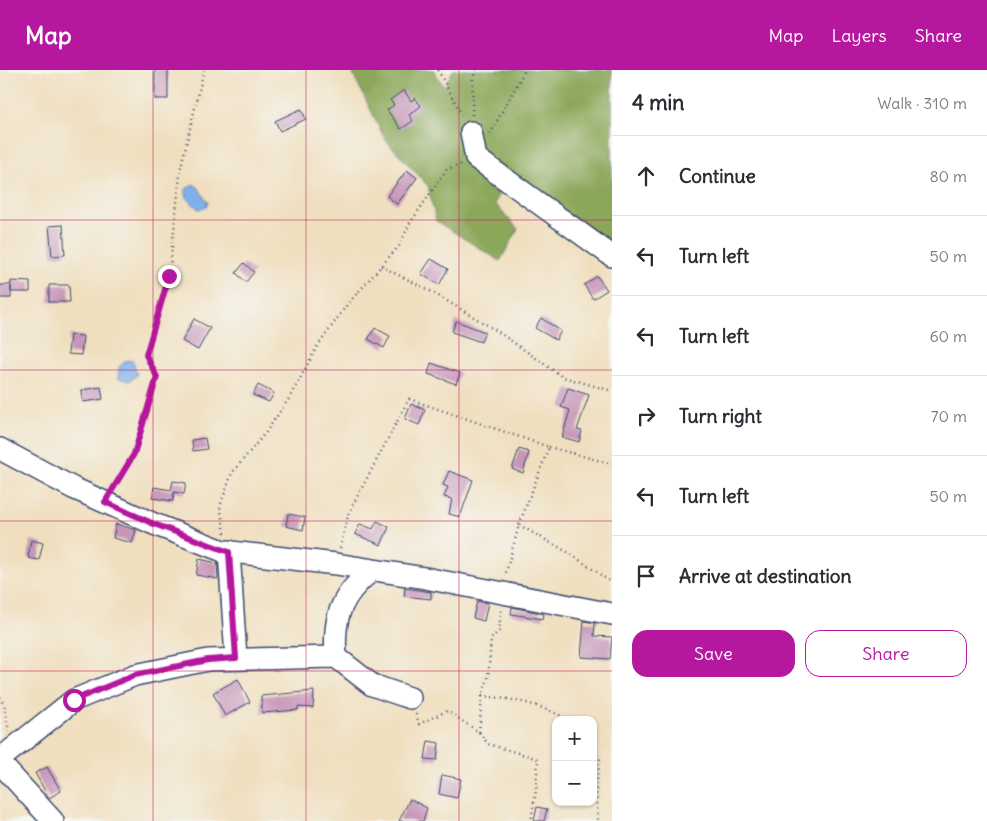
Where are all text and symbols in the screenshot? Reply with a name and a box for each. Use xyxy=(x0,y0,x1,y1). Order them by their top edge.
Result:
text: Map xyxy=(25,20,72,50)
text: Map xyxy=(768,24,803,47)
text: Layers xyxy=(831,24,887,47)
text: Share xyxy=(915,24,962,47)
text: 4 min xyxy=(632,89,684,116)
text: Walk · 310 m xyxy=(877,93,967,113)
icon: ahead xyxy=(632,162,660,190)
text: Continue xyxy=(679,164,756,188)
text: 80 m xyxy=(929,166,967,186)
icon: left xyxy=(632,242,660,270)
text: Turn left xyxy=(679,244,749,268)
text: 50 m xyxy=(929,246,967,266)
route end xyxy=(158,265,181,288)
icon: left xyxy=(632,322,660,350)
text: Turn left xyxy=(679,324,749,348)
text: 60 m xyxy=(929,326,967,346)
icon: right xyxy=(632,402,660,430)
text: Turn right xyxy=(679,404,762,428)
text: 70 m xyxy=(931,406,967,426)
icon: left xyxy=(632,482,660,510)
text: Turn left xyxy=(679,484,749,508)
text: 50 m xyxy=(929,486,967,506)
icon: arrive xyxy=(632,562,660,590)
text: Arrive at destination xyxy=(679,564,852,588)
button: Save xyxy=(632,630,795,677)
button: Share xyxy=(805,630,967,677)
route start xyxy=(63,689,86,712)
map controls xyxy=(552,716,597,806)
button: + xyxy=(552,716,597,761)
button: − xyxy=(552,761,597,806)

